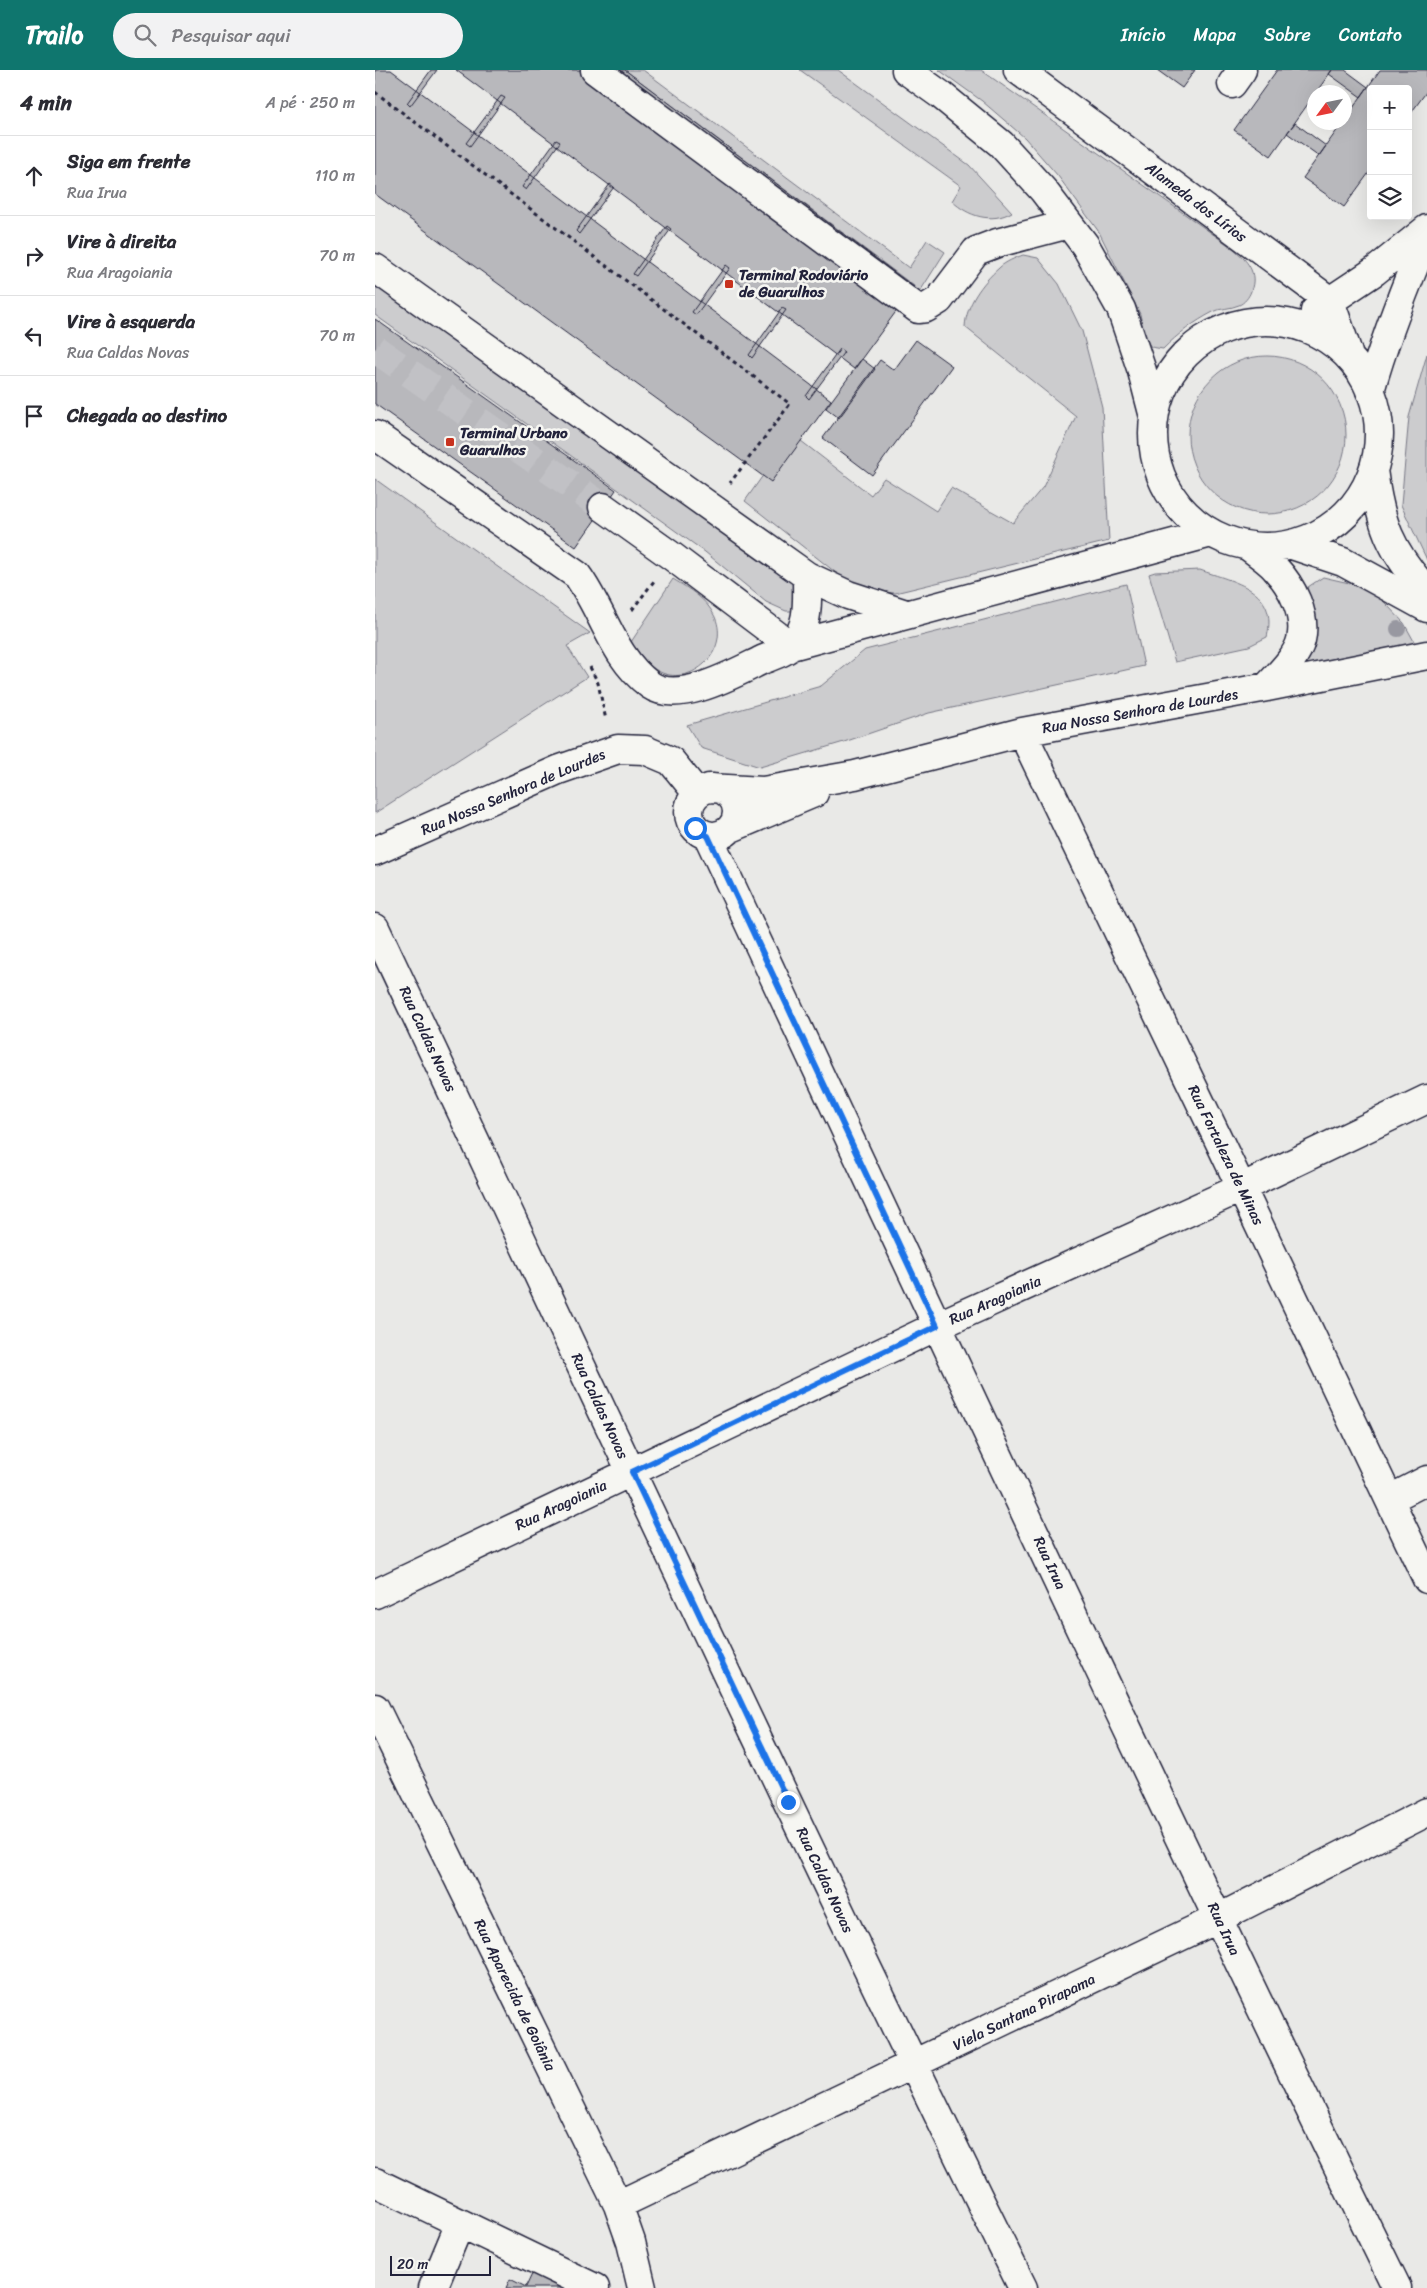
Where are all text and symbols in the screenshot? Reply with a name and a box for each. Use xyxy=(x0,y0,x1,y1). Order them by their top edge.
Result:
search box xyxy=(113,13,463,58)
text: Trailo xyxy=(25,14,83,56)
text: Pesquisar aqui xyxy=(171,19,290,52)
text: Início xyxy=(1121,19,1166,51)
text: Mapa xyxy=(1194,19,1236,51)
text: Sobre xyxy=(1264,19,1311,51)
text: Contato xyxy=(1339,19,1402,51)
icon: search xyxy=(131,21,159,49)
text: 4 min xyxy=(20,84,72,122)
north arrow xyxy=(1307,85,1352,130)
map controls xyxy=(1367,85,1412,220)
button: + xyxy=(1367,85,1412,130)
text: A pé · 250 m xyxy=(265,88,355,117)
button: − xyxy=(1367,130,1412,175)
text: Siga em frente xyxy=(67,145,190,178)
street label: Alameda dos Lírios xyxy=(1139,154,1253,249)
text: 110 m xyxy=(315,161,355,190)
icon: ahead xyxy=(20,162,48,190)
button: layers xyxy=(1367,175,1412,220)
text: Rua Irua xyxy=(67,178,127,207)
text: Vire à direita xyxy=(67,225,176,258)
text: 70 m xyxy=(319,241,355,270)
icon: right xyxy=(20,242,48,270)
text: Rua Aragoiania xyxy=(67,258,172,287)
place label: Terminal Rodoviário de Guarulhos xyxy=(739,262,869,305)
marker: Terminal Rodoviário de Guarulhos xyxy=(723,278,735,290)
text: Vire à esquerda xyxy=(67,305,195,338)
text: 70 m xyxy=(319,321,355,350)
icon: left xyxy=(20,322,48,350)
text: Rua Caldas Novas xyxy=(67,338,189,367)
text: Chegada ao destino xyxy=(67,399,227,432)
icon: arrive xyxy=(20,402,48,430)
place label: Terminal Urbano Guarulhos xyxy=(459,420,568,463)
marker: Terminal Urbano Guarulhos xyxy=(444,436,456,448)
street label: Rua Nossa Senhora de Lourdes xyxy=(1040,681,1241,741)
street label: Rua Nossa Senhora de Lourdes xyxy=(417,741,610,843)
route start xyxy=(684,817,707,840)
street label: Rua Caldas Novas xyxy=(392,982,464,1097)
street label: Rua Fortaleza de Minas xyxy=(1181,1080,1271,1230)
street label: Rua Aragoiania xyxy=(945,1268,1046,1332)
street label: Rua Caldas Novas xyxy=(564,1349,636,1464)
street label: Rua Aragoiania xyxy=(511,1472,612,1538)
street label: Rua Irua xyxy=(1026,1532,1074,1594)
route end xyxy=(777,1791,800,1814)
street label: Rua Caldas Novas xyxy=(789,1823,861,1938)
street label: Rua Irua xyxy=(1200,1898,1248,1960)
street label: Rua Aparecida de Goiânia xyxy=(467,1914,563,2076)
street label: Viela Santana Pirapama xyxy=(948,1966,1100,2058)
text: 20 m xyxy=(397,2252,428,2277)
scale bar xyxy=(390,2253,491,2276)

